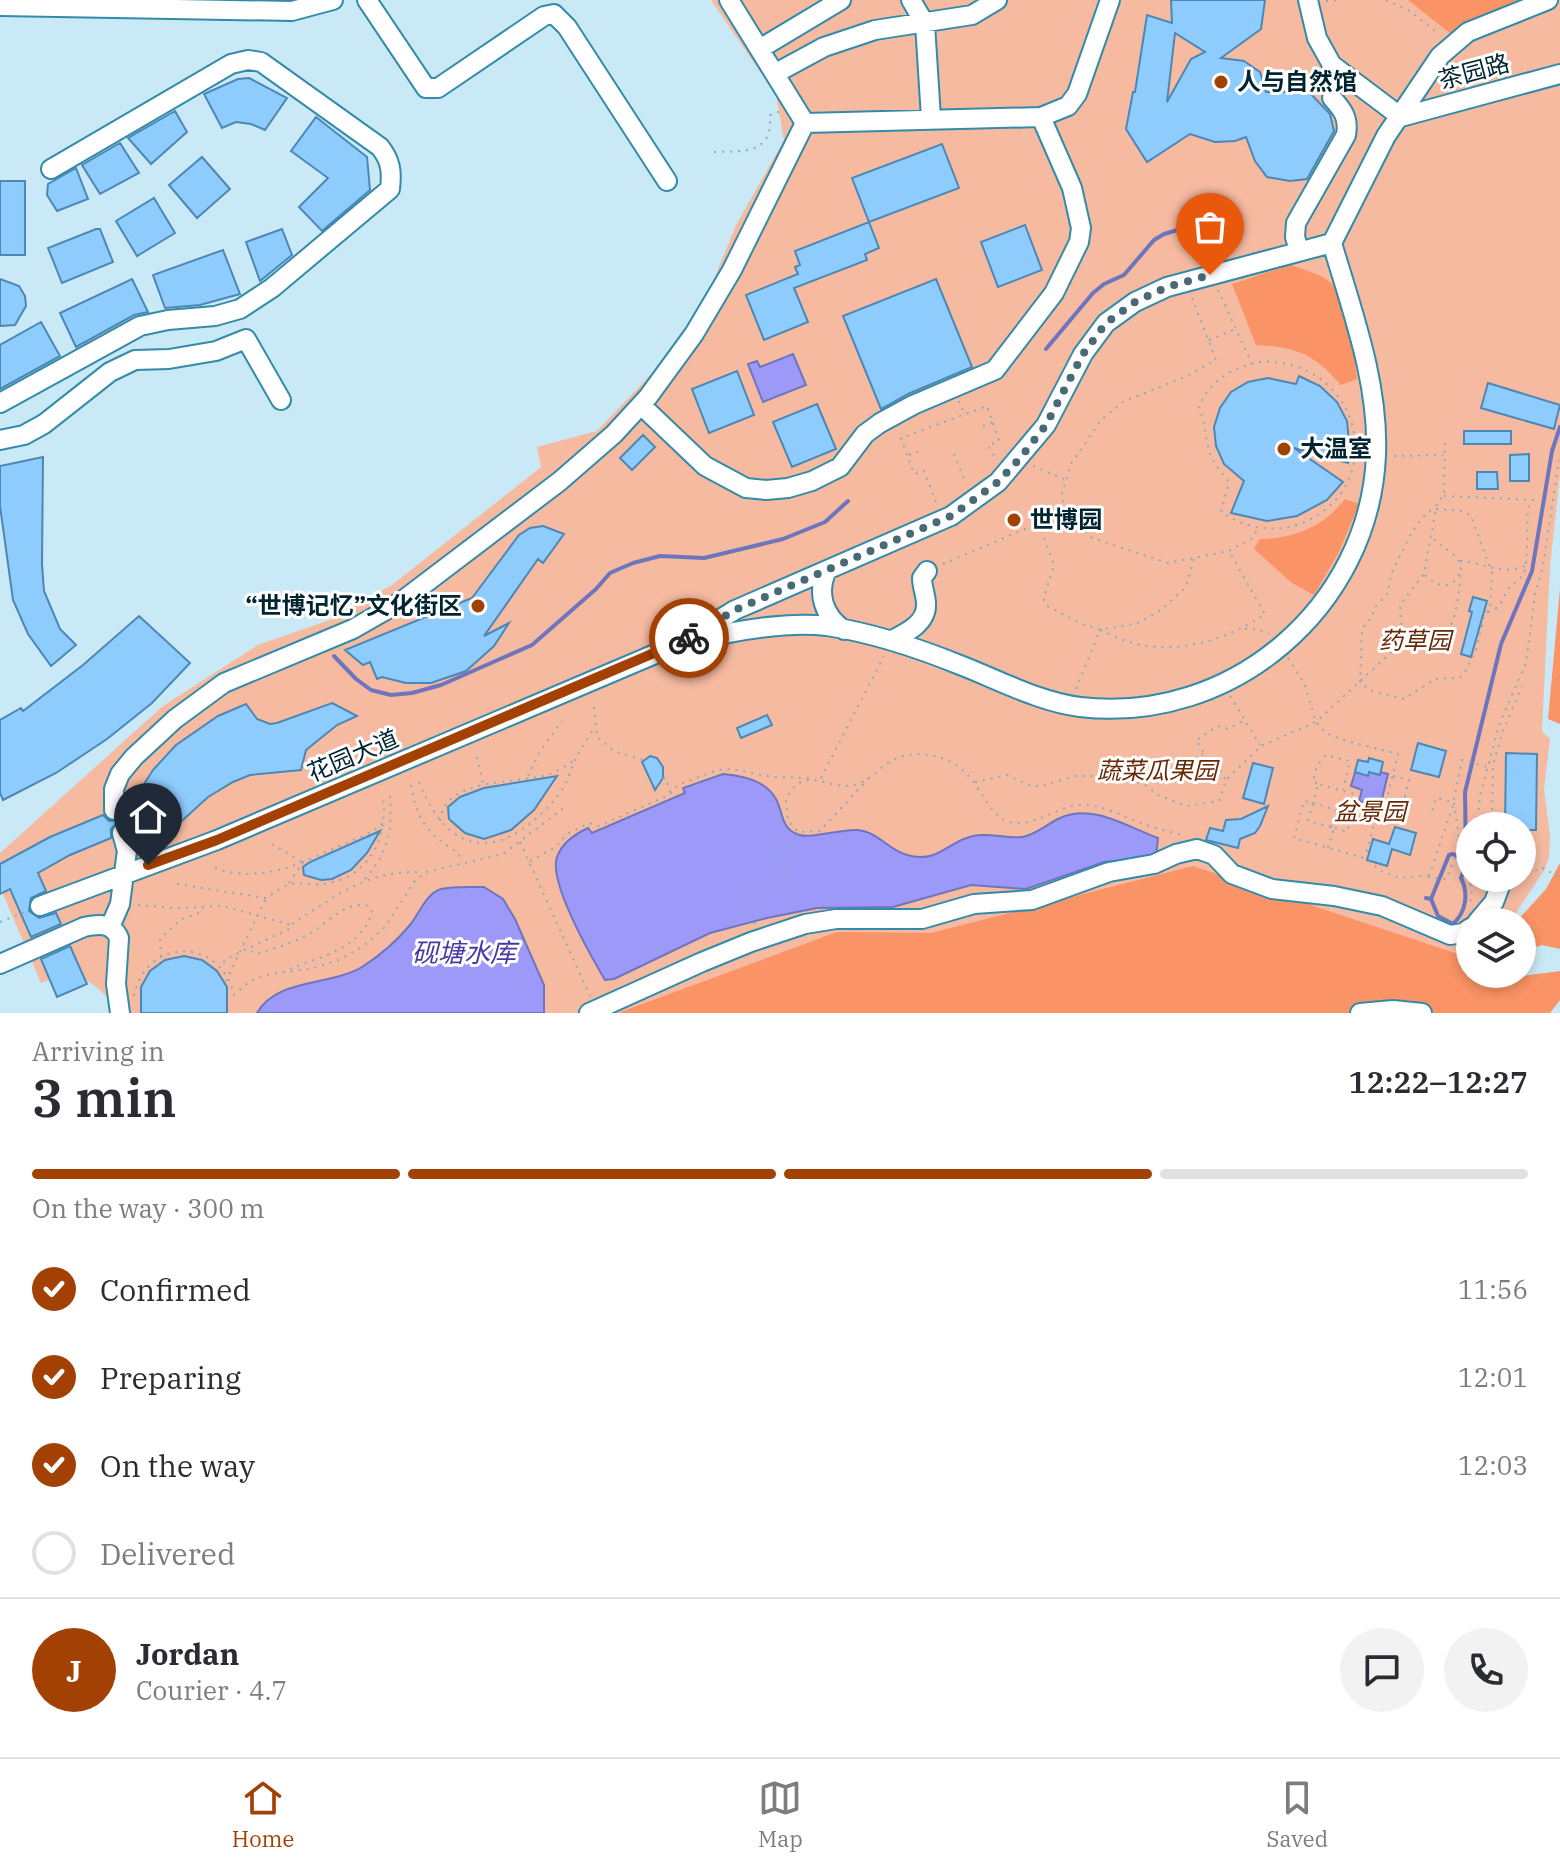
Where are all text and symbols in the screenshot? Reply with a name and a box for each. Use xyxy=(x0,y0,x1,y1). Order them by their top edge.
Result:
street label: 茶园路 xyxy=(1435,46,1513,96)
place label: 人与自然馆 xyxy=(1237,65,1357,97)
marker: 人与自然馆 xyxy=(1212,73,1230,91)
pin xyxy=(1176,193,1244,275)
icon: bag xyxy=(1188,205,1232,249)
place label: 大温室 xyxy=(1300,432,1372,464)
marker: 大温室 xyxy=(1275,440,1293,458)
place label: 世博园 xyxy=(1030,503,1102,535)
marker: 世博园 xyxy=(1005,511,1023,529)
place label: “世博记忆”文化街区 xyxy=(245,589,462,621)
marker: “世博记忆”文化街区 xyxy=(469,597,487,615)
courier xyxy=(649,598,729,678)
icon: bike xyxy=(667,616,711,660)
park label: 药草园 xyxy=(1379,624,1454,656)
street label: 花园大道 xyxy=(302,722,403,789)
park label: 蔬菜瓜果园 xyxy=(1097,754,1220,786)
pin xyxy=(114,783,182,865)
icon: home xyxy=(126,795,170,839)
park label: 盆景园 xyxy=(1334,795,1409,827)
map controls xyxy=(1456,812,1536,988)
button: locate xyxy=(1456,812,1536,892)
button: layers xyxy=(1456,908,1536,988)
water label: 砚塘水库 xyxy=(412,935,520,969)
text: Arriving in xyxy=(32,1034,165,1068)
text: 12:22–12:27 xyxy=(1348,1062,1528,1101)
text: 3 min xyxy=(32,1064,177,1131)
text: On the way · 300 m xyxy=(32,1191,265,1225)
icon: check xyxy=(32,1267,76,1311)
text: Confirmed xyxy=(100,1270,251,1309)
text: 11:56 xyxy=(1458,1272,1528,1306)
icon: check xyxy=(32,1355,76,1399)
text: Preparing xyxy=(100,1358,241,1397)
text: 12:01 xyxy=(1458,1360,1528,1394)
icon: check xyxy=(32,1443,76,1487)
text: On the way xyxy=(100,1446,255,1485)
text: 12:03 xyxy=(1458,1448,1528,1482)
text: Delivered xyxy=(100,1534,235,1573)
button: chat xyxy=(1340,1628,1424,1712)
button: phone xyxy=(1444,1628,1528,1712)
text: Jordan xyxy=(136,1634,239,1673)
text: J xyxy=(66,1651,82,1690)
text: Courier · 4.7 xyxy=(136,1673,287,1707)
tab: Home xyxy=(232,1776,294,1853)
tab: Map xyxy=(758,1776,803,1853)
tab: Saved xyxy=(1267,1776,1328,1853)

